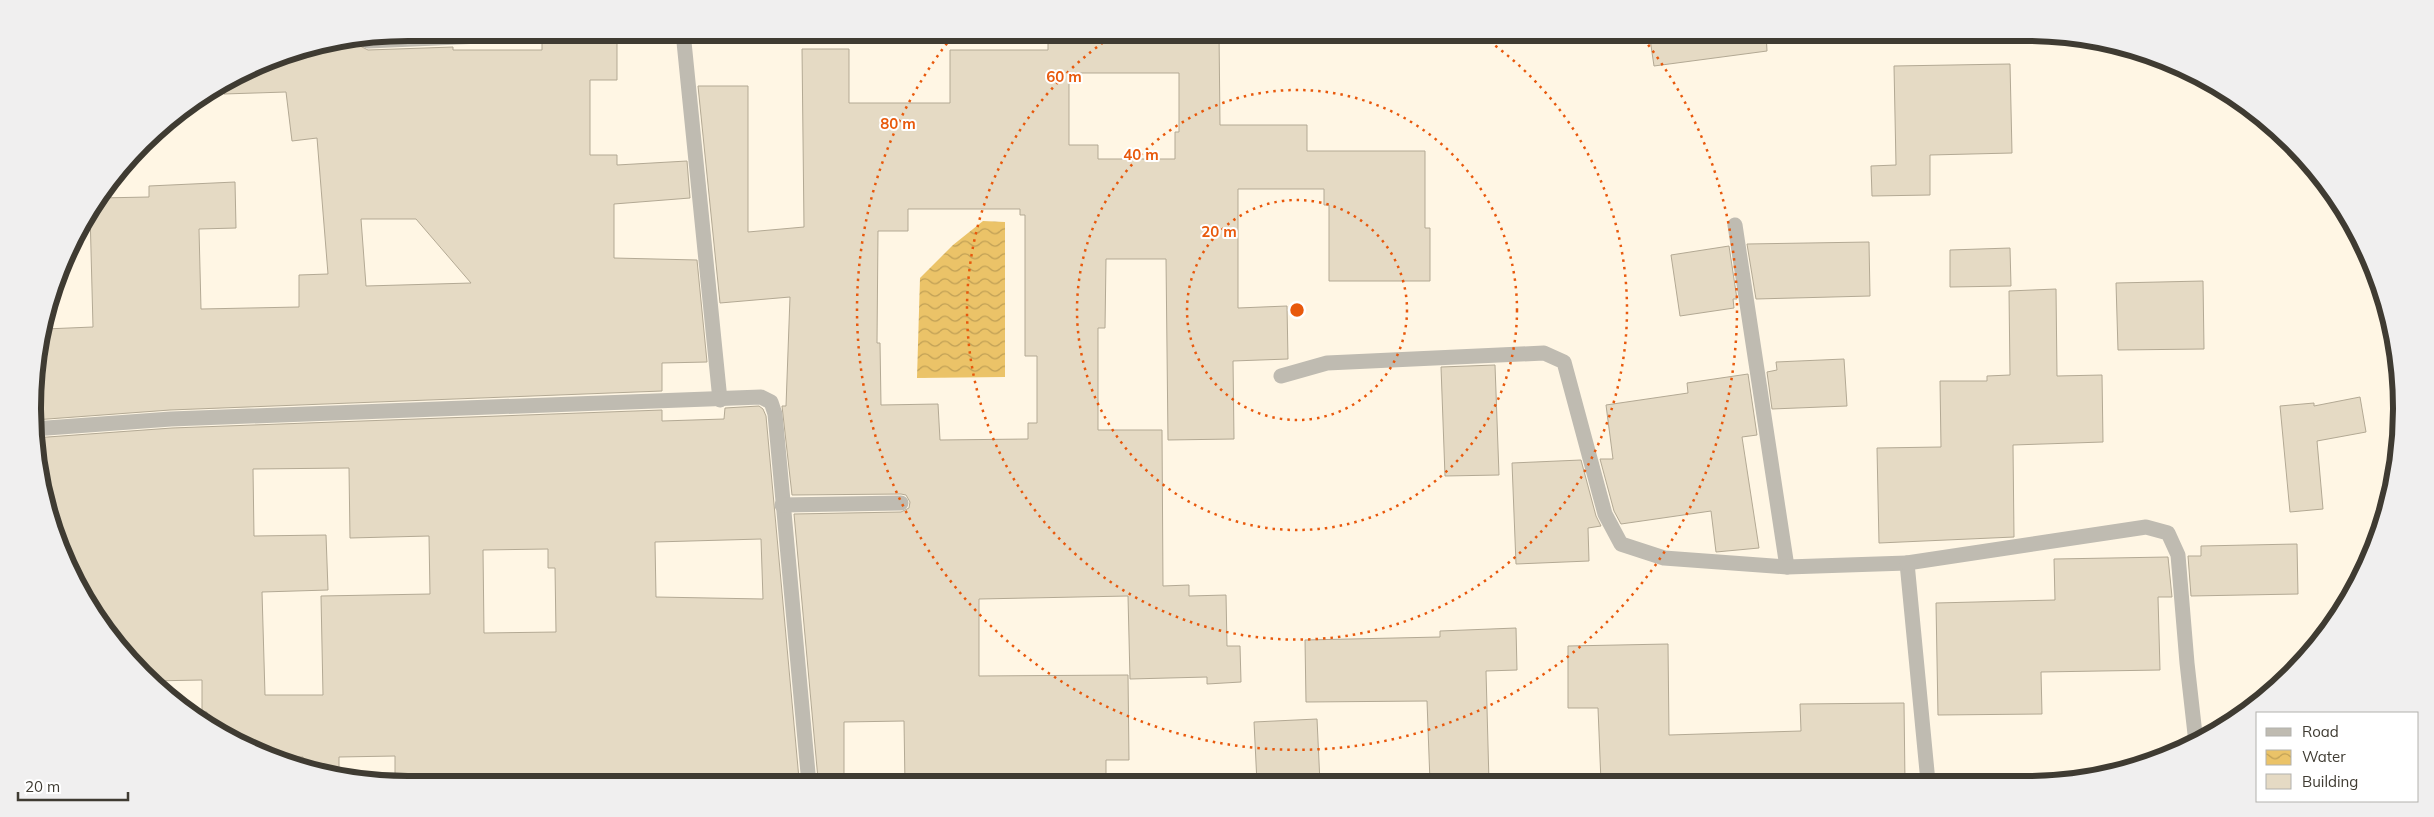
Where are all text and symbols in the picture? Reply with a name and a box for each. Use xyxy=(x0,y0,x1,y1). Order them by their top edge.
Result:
text: 60 m xyxy=(1046,67,1082,86)
text: 80 m xyxy=(880,114,916,133)
text: 40 m xyxy=(1123,145,1159,164)
text: 20 m xyxy=(1201,222,1237,241)
centre of rings xyxy=(1288,301,1306,319)
legend xyxy=(2256,712,2419,802)
text: Road xyxy=(2302,722,2339,741)
text: Water xyxy=(2302,747,2346,766)
scale bar xyxy=(18,770,128,802)
text: Building xyxy=(2302,772,2358,791)
text: 20 m xyxy=(25,777,60,796)

